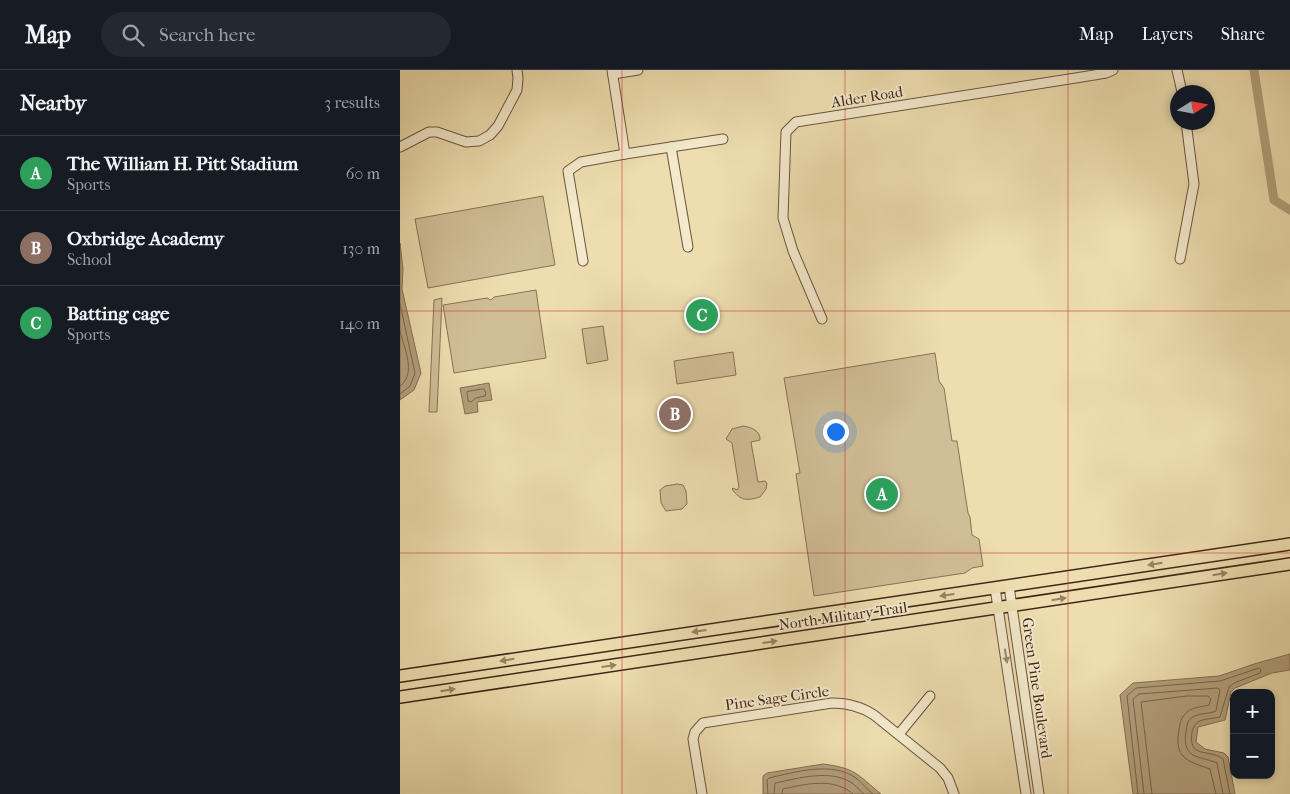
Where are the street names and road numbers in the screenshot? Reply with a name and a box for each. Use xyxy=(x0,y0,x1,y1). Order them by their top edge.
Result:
street label: Alder Road xyxy=(829,82,905,112)
street label: North Military Trail xyxy=(778,598,908,634)
street label: Green Pine Boulevard xyxy=(1018,616,1056,760)
street label: Pine Sage Circle xyxy=(724,682,831,714)

